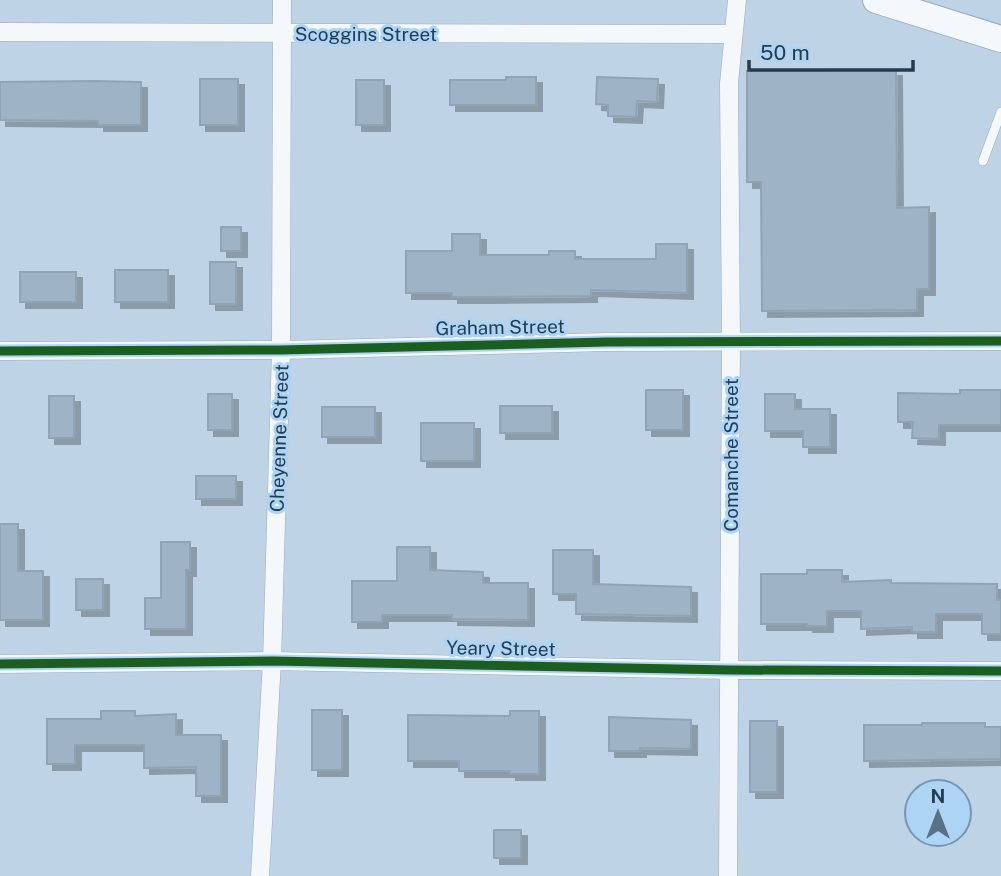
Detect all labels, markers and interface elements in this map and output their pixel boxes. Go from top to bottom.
street label: Scoggins Street [295,23,437,45]
scale bar [749,28,914,72]
text: 50 m [760,40,810,65]
street label: Graham Street [435,315,565,339]
street label: Cheyenne Street [265,364,293,512]
street label: Comanche Street [720,378,742,532]
street label: Yeary Street [446,636,556,660]
north arrow [903,778,973,848]
text: N [931,785,945,807]

